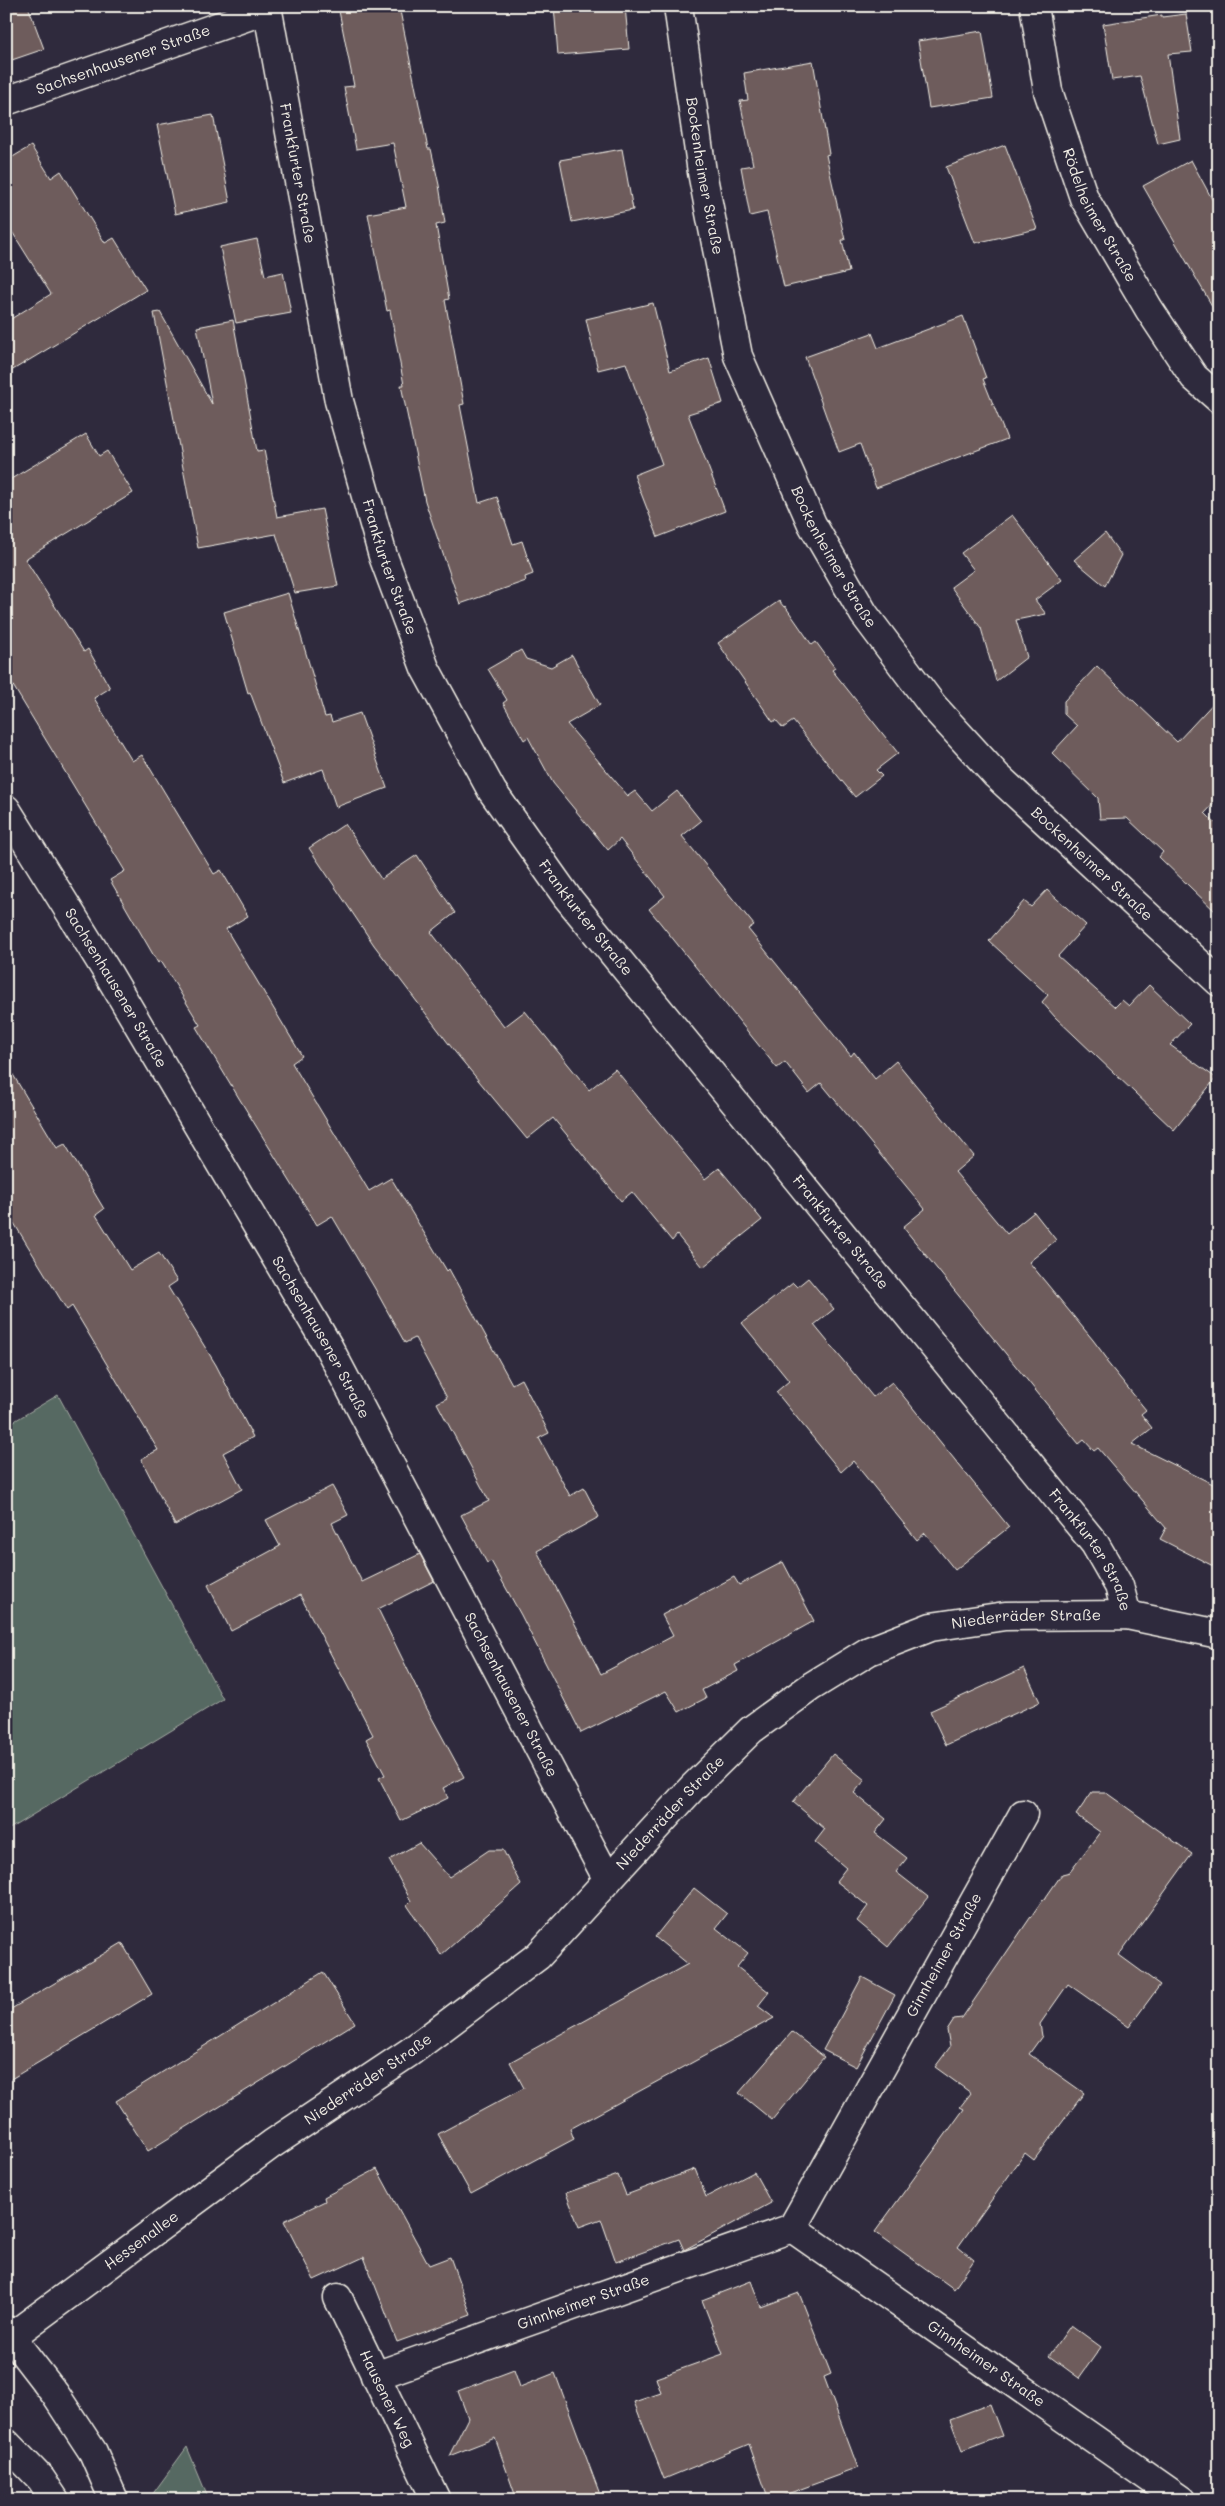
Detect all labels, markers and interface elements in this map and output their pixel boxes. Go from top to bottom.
street label: Sachsenhausener Straße [33,19,212,99]
street label: Bockenheimer Straße [682,96,729,256]
street label: Frankfurter Straße [276,101,321,245]
street label: Rödelheimer Straße [1059,145,1142,285]
street label: Bockenheimer Straße [787,483,882,631]
street label: Frankfurter Straße [358,497,423,637]
street label: Bockenheimer Straße [1027,802,1158,925]
street label: Frankfurter Straße [535,855,638,979]
street label: Sachsenhausener Straße [61,904,173,1071]
street label: Frankfurter Straße [789,1170,894,1293]
street label: Sachsenhausener Straße [268,1252,375,1421]
street label: Frankfurter Straße [1045,1484,1136,1613]
street label: Niederräder Straße [950,1604,1101,1633]
street label: Sachsenhausener Straße [460,1608,563,1780]
street label: Niederräder Straße [611,1751,728,1874]
street label: Ginnheimer Straße [901,1889,986,2020]
street label: Niederräder Straße [300,2028,435,2129]
street label: Hessenallee [100,2206,182,2274]
street label: Ginnheimer Straße [514,2268,652,2334]
street label: Ginnheimer Straße [924,2315,1049,2411]
street label: Hausener Weg [356,2346,420,2451]

